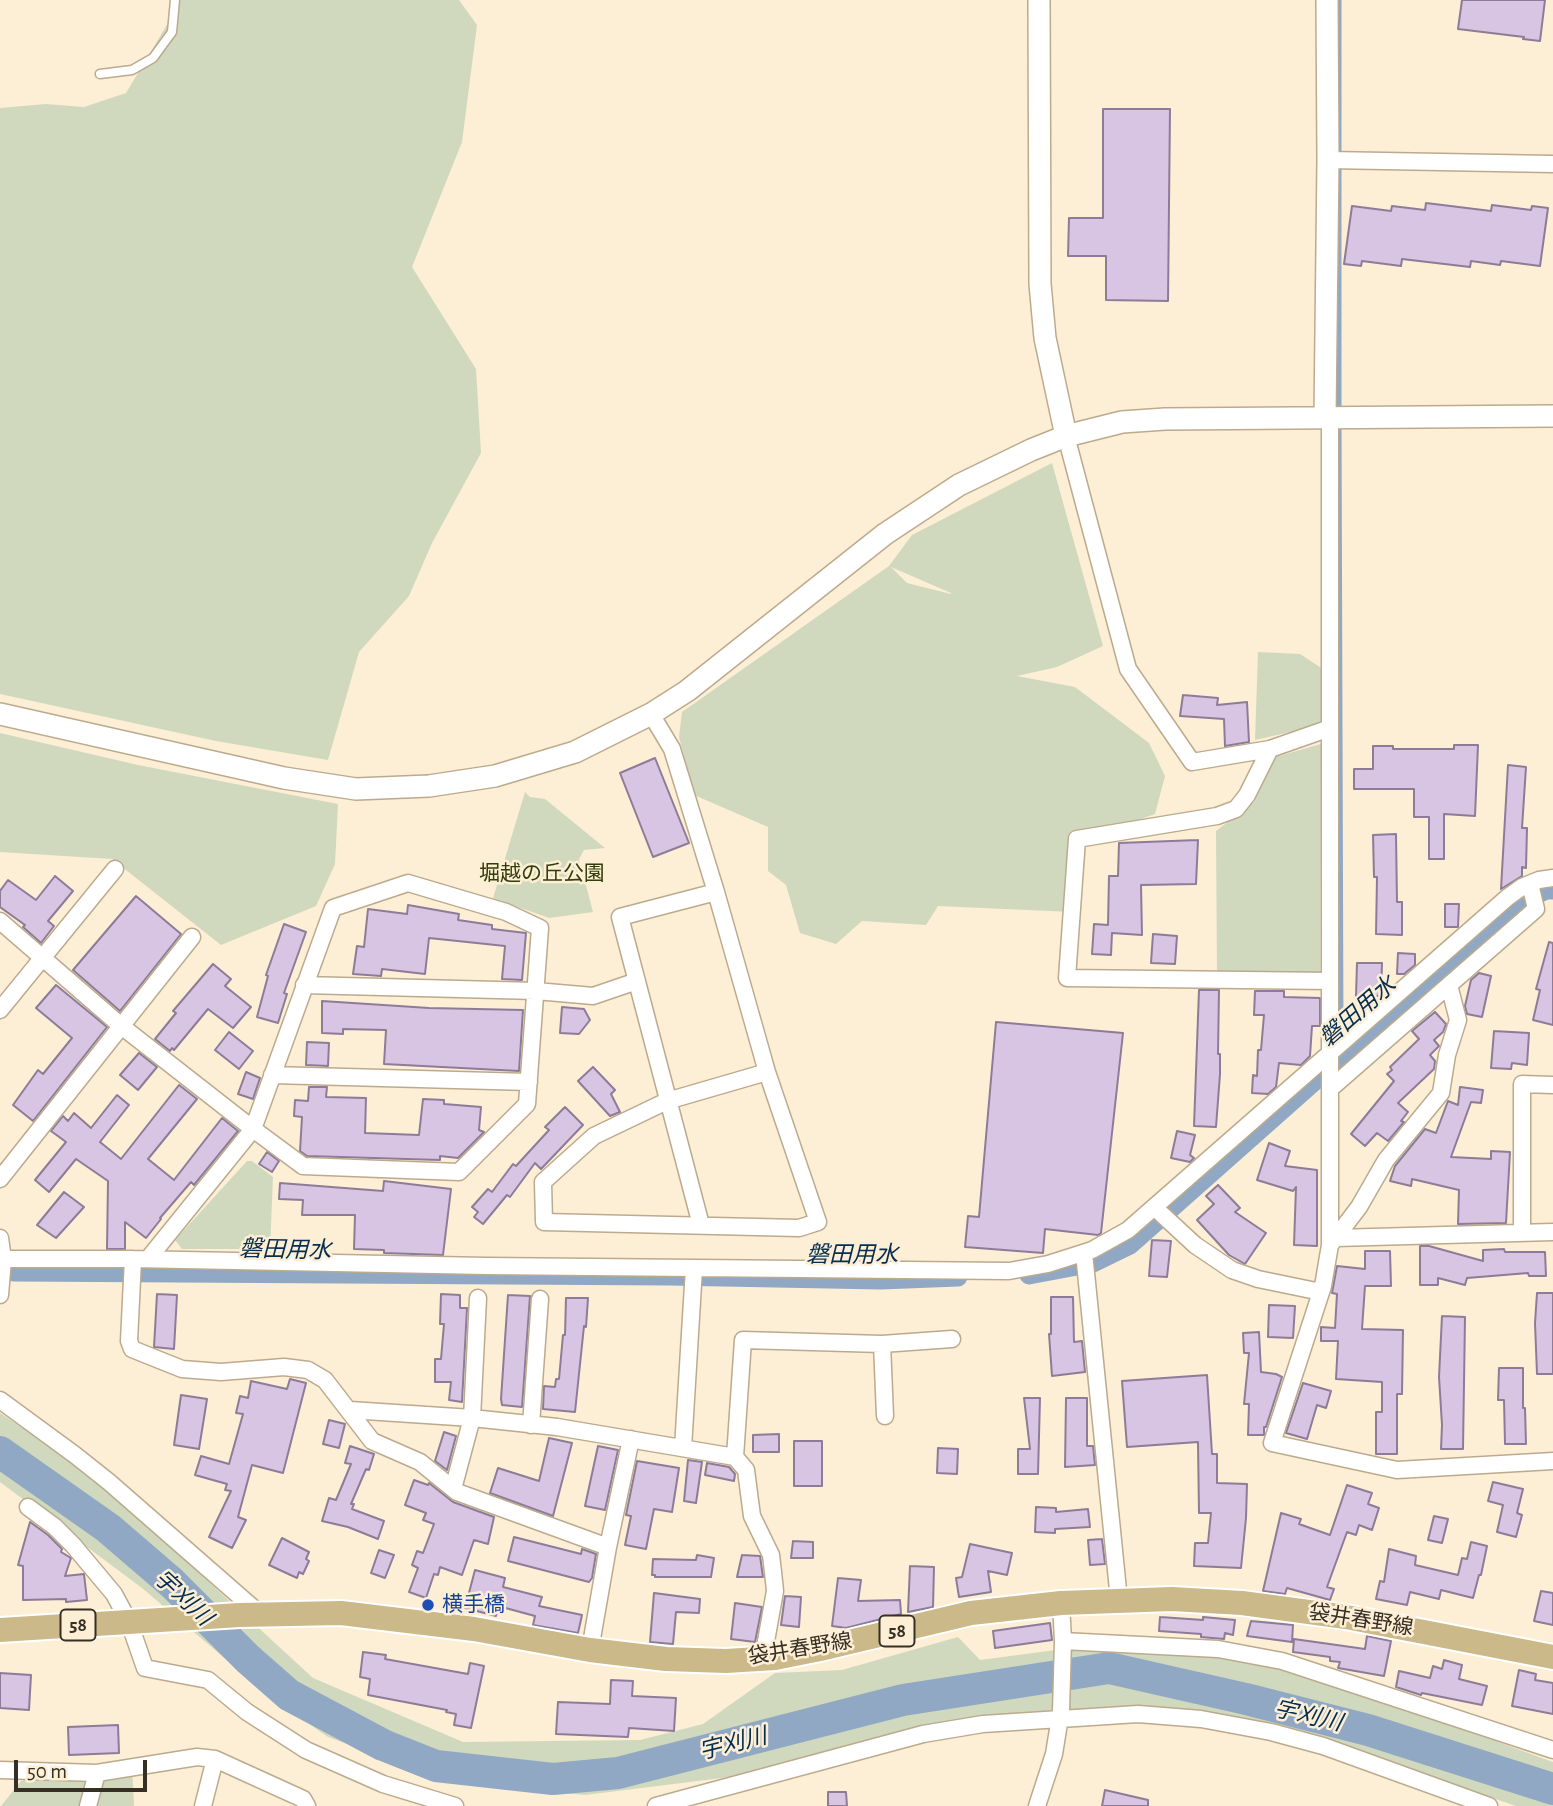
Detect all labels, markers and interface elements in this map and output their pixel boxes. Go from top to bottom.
park label: 堀越の丘公園 [479,861,605,887]
water label: 磐田用水 [1314,971,1402,1053]
water label: 磐田用水 [239,1235,331,1265]
water label: 磐田用水 [806,1241,898,1269]
water label: 宇刈川 [148,1564,218,1632]
place label: 横手橋 [442,1592,505,1618]
marker: 横手橋 [420,1597,436,1613]
street label: 袋井春野線 [1307,1599,1415,1641]
road number: 58 [60,1610,96,1640]
road number: 58 [880,1616,914,1646]
street label: 袋井春野線 [746,1628,854,1670]
water label: 宇刈川 [1271,1695,1345,1737]
water label: 宇刈川 [696,1722,770,1766]
scale bar [18,1746,150,1790]
text: 50 m [27,1761,67,1782]

